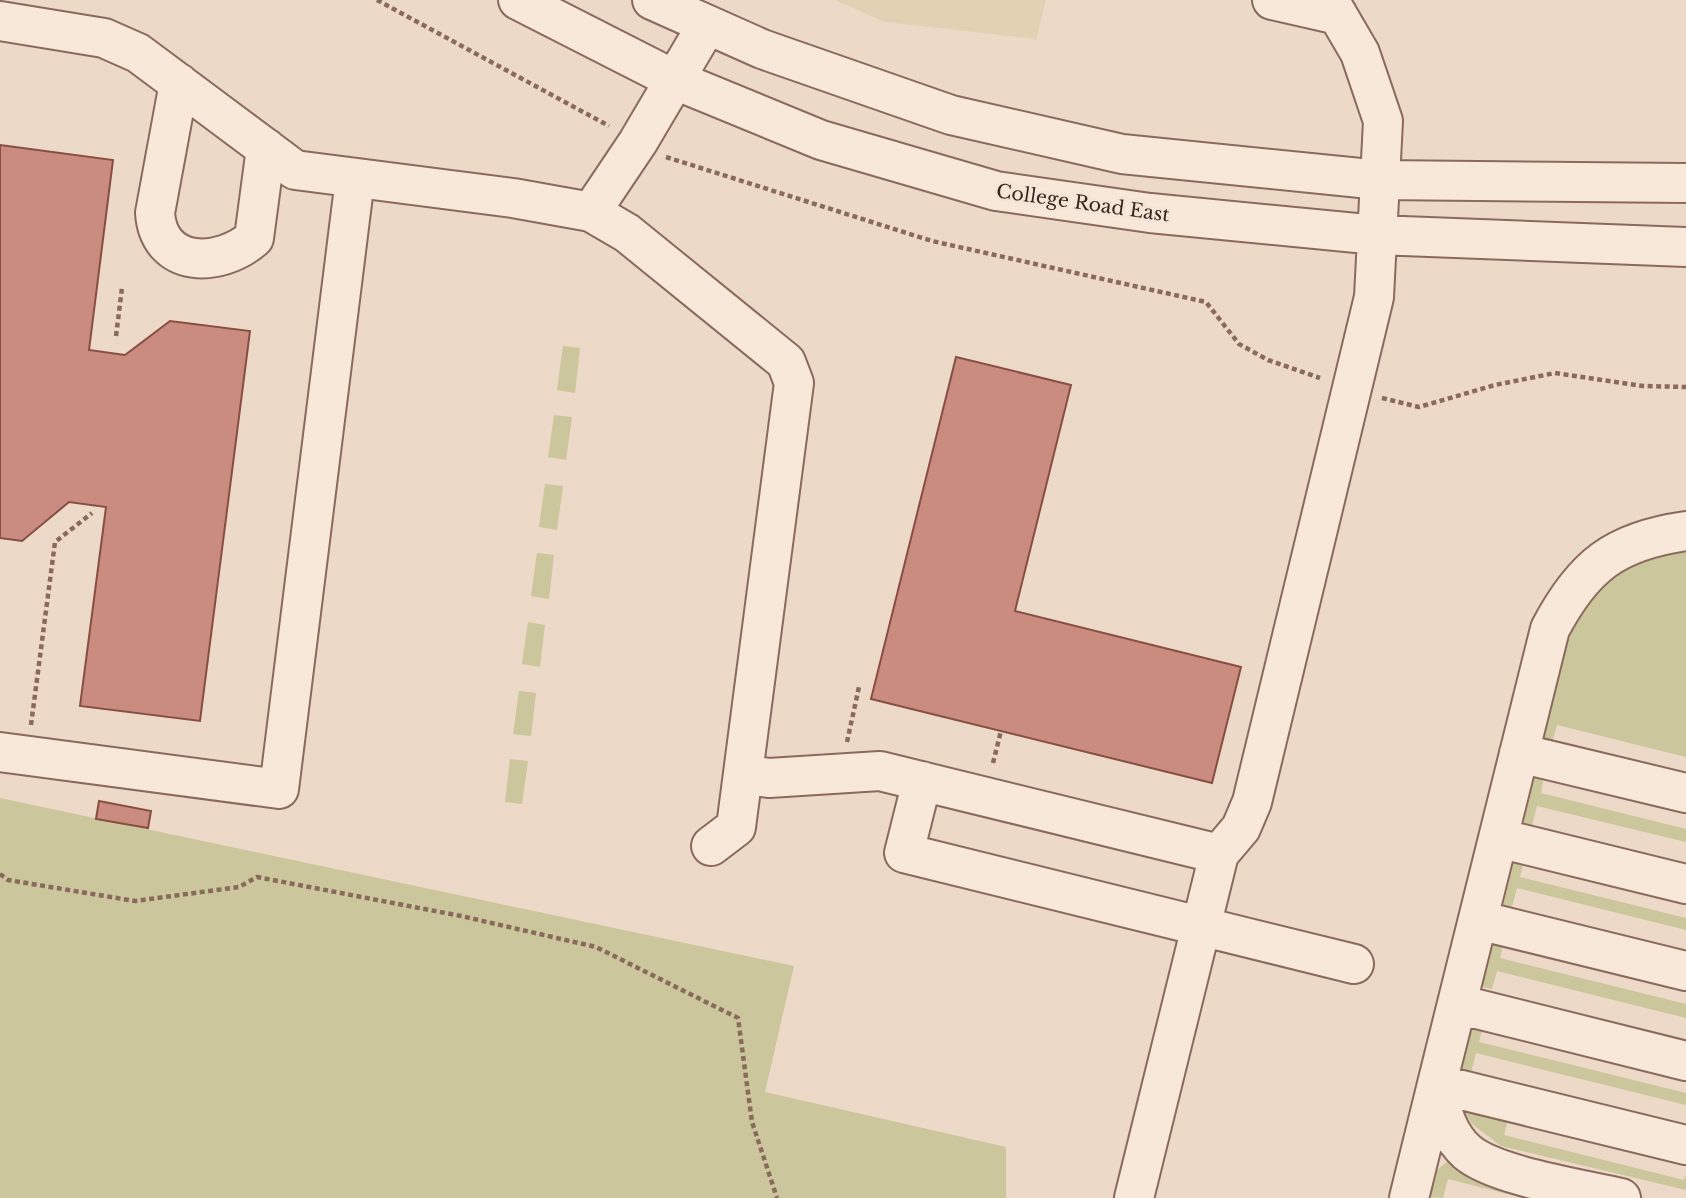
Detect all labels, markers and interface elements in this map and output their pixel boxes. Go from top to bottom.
street label: College Road East [995,179,1172,227]

